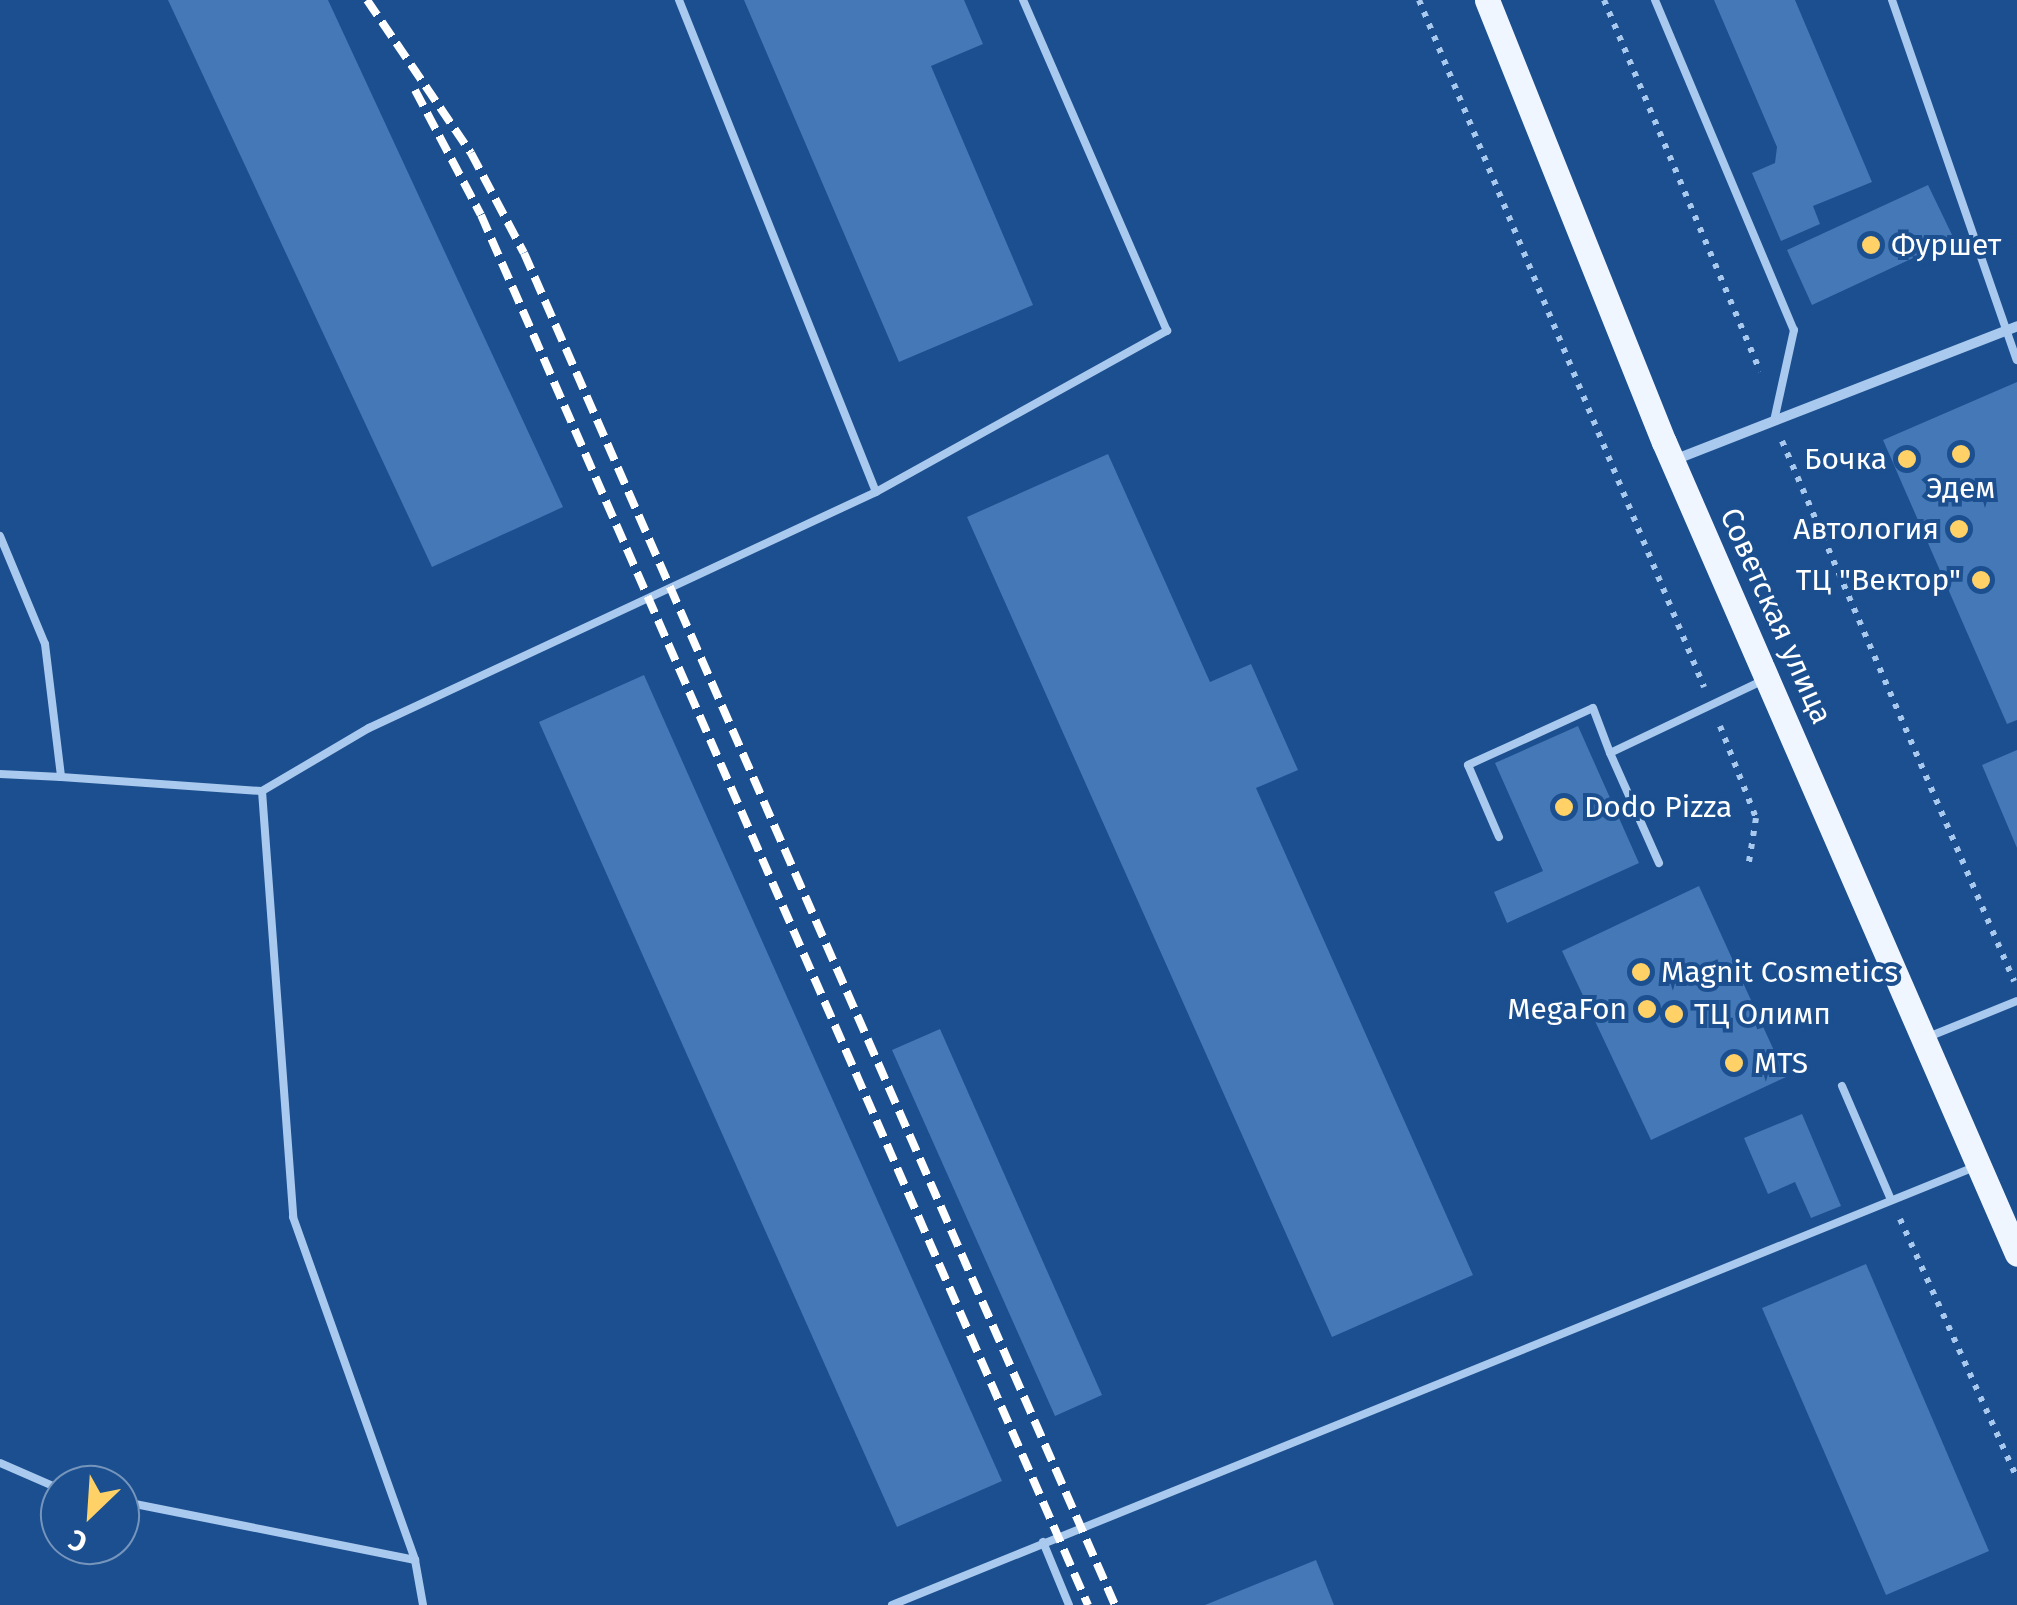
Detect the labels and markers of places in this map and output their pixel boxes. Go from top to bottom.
place label: Фуршет [1891,227,2001,263]
marker: Фуршет [1860,234,1882,256]
place label: Бочка [1804,441,1887,477]
marker: Эдем [1950,443,1972,465]
marker: Бочка [1896,448,1918,470]
place label: Эдем [1927,470,1995,506]
place label: Автология [1793,511,1939,547]
marker: Автология [1948,518,1970,540]
place label: ТЦ "Вектор" [1796,562,1961,598]
marker: ТЦ "Вектор" [1970,569,1992,591]
place label: Dodo Pizza [1584,789,1732,825]
marker: Dodo Pizza [1553,796,1575,818]
place label: Magnit Cosmetics [1661,954,1898,990]
marker: Magnit Cosmetics [1630,961,1652,983]
place label: MegaFon [1507,991,1627,1027]
place label: ТЦ Олимп [1694,996,1831,1032]
marker: MegaFon [1636,998,1658,1020]
marker: ТЦ Олимп [1663,1003,1685,1025]
place label: MTS [1754,1045,1808,1081]
marker: MTS [1723,1052,1745,1074]

